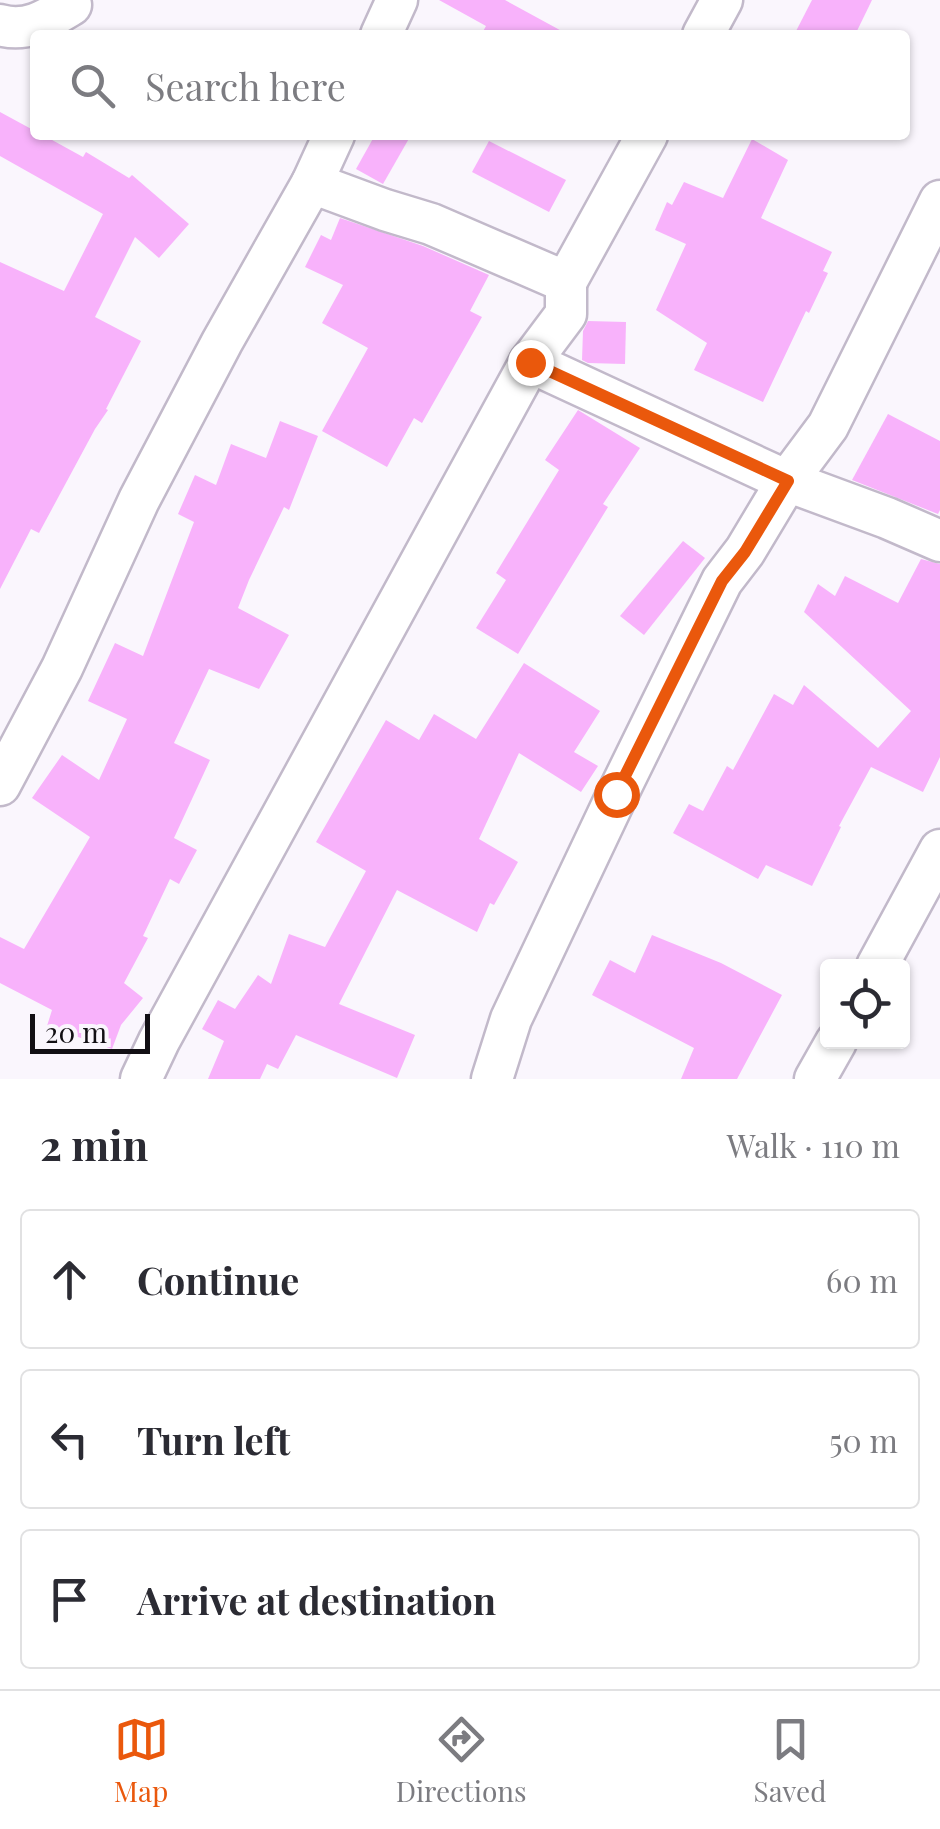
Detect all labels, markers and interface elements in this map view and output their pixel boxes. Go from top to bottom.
search box [30,30,910,140]
icon: search [65,58,120,113]
text: Search here [145,60,346,111]
route end [508,340,554,386]
route start [594,772,640,818]
map controls [820,959,910,1049]
button: locate [820,959,910,1049]
scale bar [30,1009,150,1054]
text: 20 m [45,1013,107,1050]
text: 2 min [40,1116,148,1172]
text: Walk · 110 m [727,1123,900,1166]
icon: ahead [42,1252,97,1307]
text: Continue [137,1254,299,1305]
text: 60 m [826,1258,898,1301]
icon: left [42,1412,97,1467]
text: Turn left [137,1414,290,1465]
text: 50 m [829,1418,898,1461]
icon: arrive [42,1572,97,1627]
text: Arrive at destination [137,1574,496,1625]
tab: Map [114,1712,169,1809]
tab: Directions [396,1712,526,1809]
tab: Saved [754,1712,826,1809]

